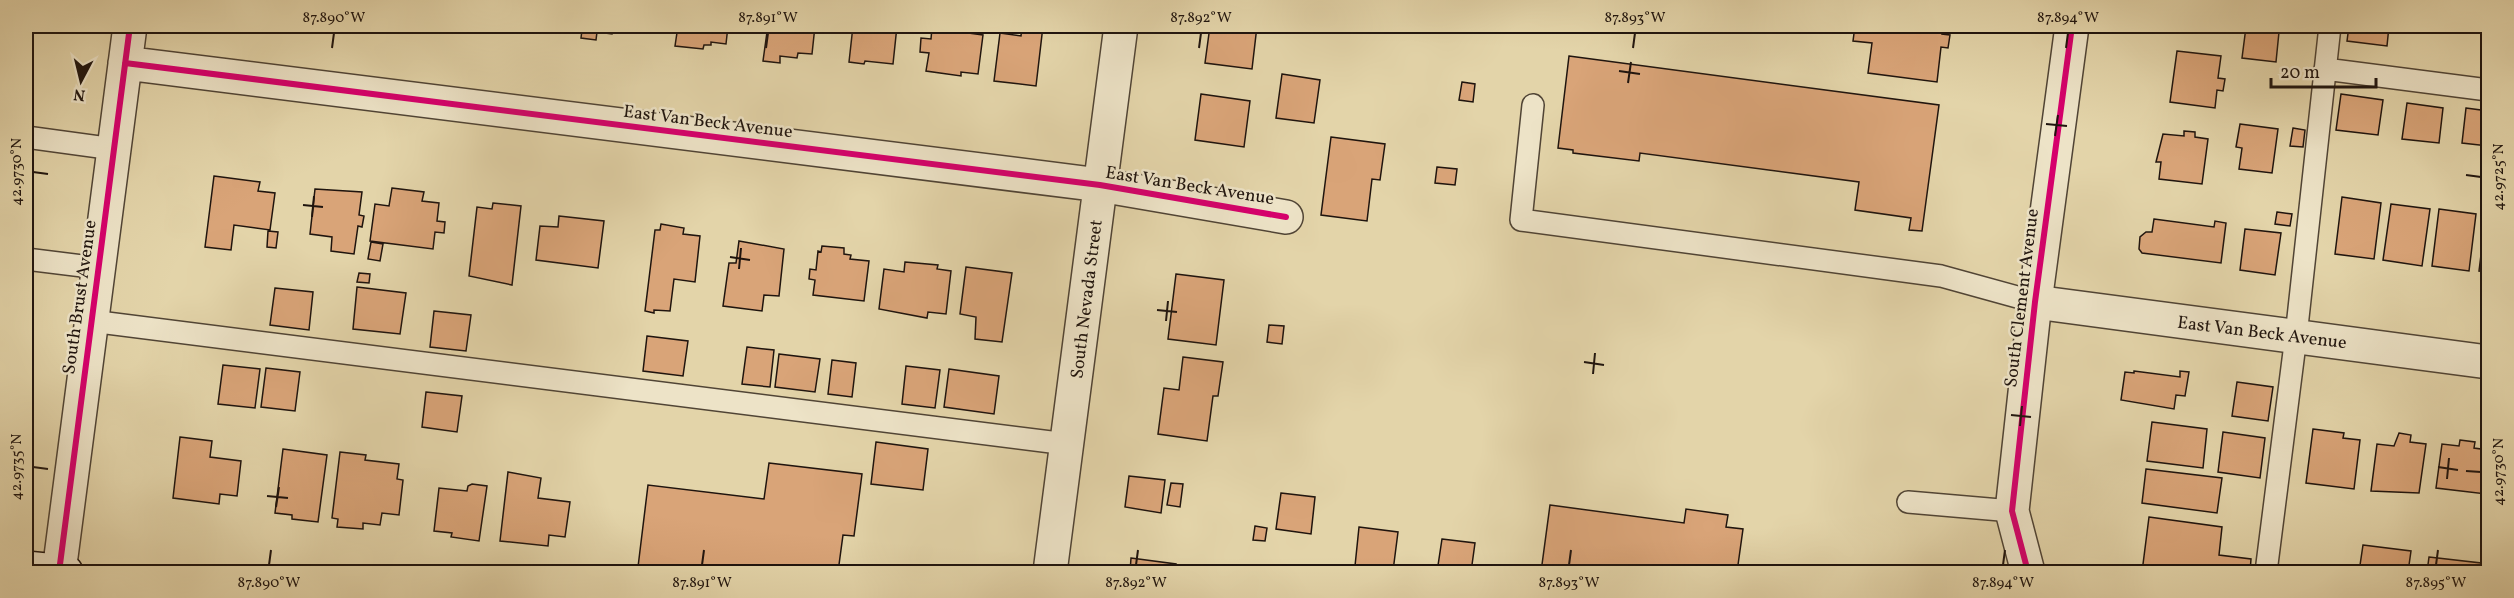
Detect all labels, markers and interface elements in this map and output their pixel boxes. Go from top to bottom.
text: 87.890°W [303,8,365,29]
text: 87.891°W [738,8,798,29]
text: 87.892°W [1170,8,1232,29]
text: 87.893°W [1604,8,1666,29]
text: 87.894°W [2037,8,2099,29]
north arrow [51,51,111,111]
scale bar [2271,51,2376,89]
text: 20 m [2280,61,2320,86]
text: N [72,82,87,106]
street label: East Van Beck Avenue [622,100,794,145]
text: 42.9730°N [7,138,28,206]
text: 42.9725°N [2489,143,2510,211]
street label: East Van Beck Avenue [1104,161,1276,212]
street label: South Clement Avenue [1999,207,2046,389]
street label: South Brust Avenue [57,218,104,376]
street label: South Nevada Street [1065,218,1110,380]
street label: East Van Beck Avenue [2176,311,2348,356]
text: 42.9735°N [7,434,28,500]
text: 42.9730°N [2489,438,2510,506]
text: 87.890°W [238,573,300,594]
text: 87.891°W [672,573,732,594]
text: 87.892°W [1105,573,1167,594]
text: 87.893°W [1538,573,1600,594]
text: 87.894°W [1972,573,2034,594]
text: 87.895°W [2406,573,2466,594]

